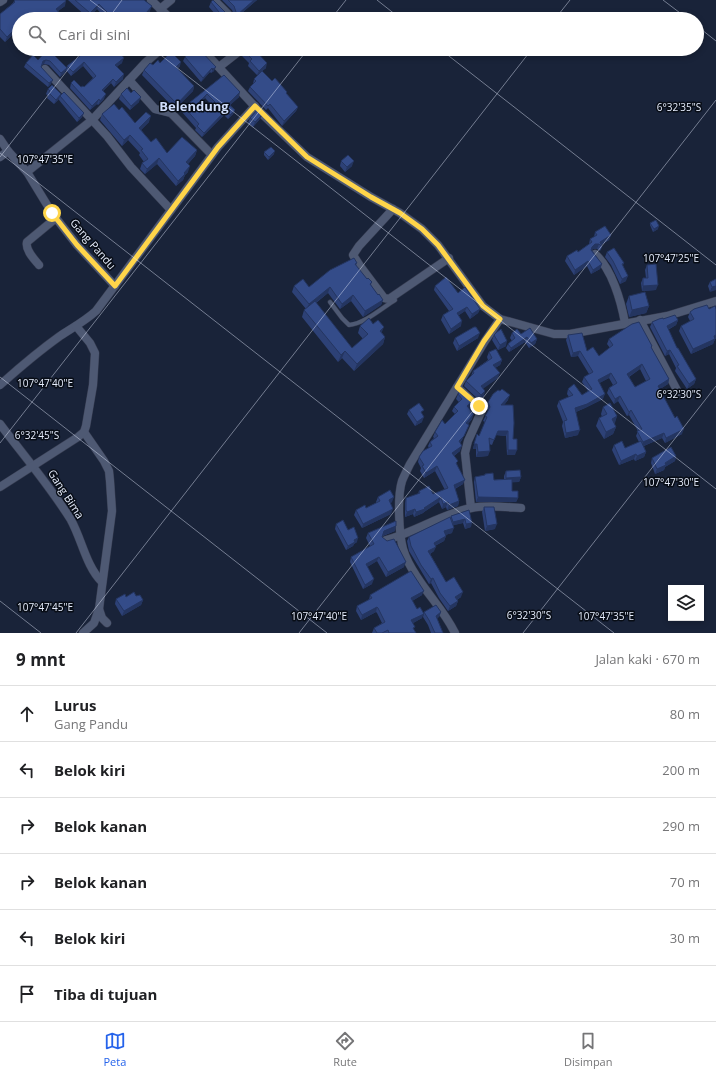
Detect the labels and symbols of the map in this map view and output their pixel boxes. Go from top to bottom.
district label: Belendung [159,97,229,115]
text: 6°32'35"S [657,100,701,114]
text: 107°47'35"E [17,152,73,166]
route start [43,204,61,222]
street label: Gang Pandu [67,215,120,272]
text: 107°47'25"E [643,251,699,265]
text: 107°47'40"E [17,376,73,390]
text: 6°32'30"S [657,387,701,401]
route end [470,397,488,415]
text: 6°32'45"S [15,428,59,442]
street label: Gang Bima [45,466,88,521]
text: 107°47'30"E [643,475,699,489]
text: 107°47'45"E [17,600,73,614]
text: 6°32'30"S [507,608,551,622]
text: 107°47'40"E [291,609,347,623]
text: 107°47'35"E [578,609,634,623]

